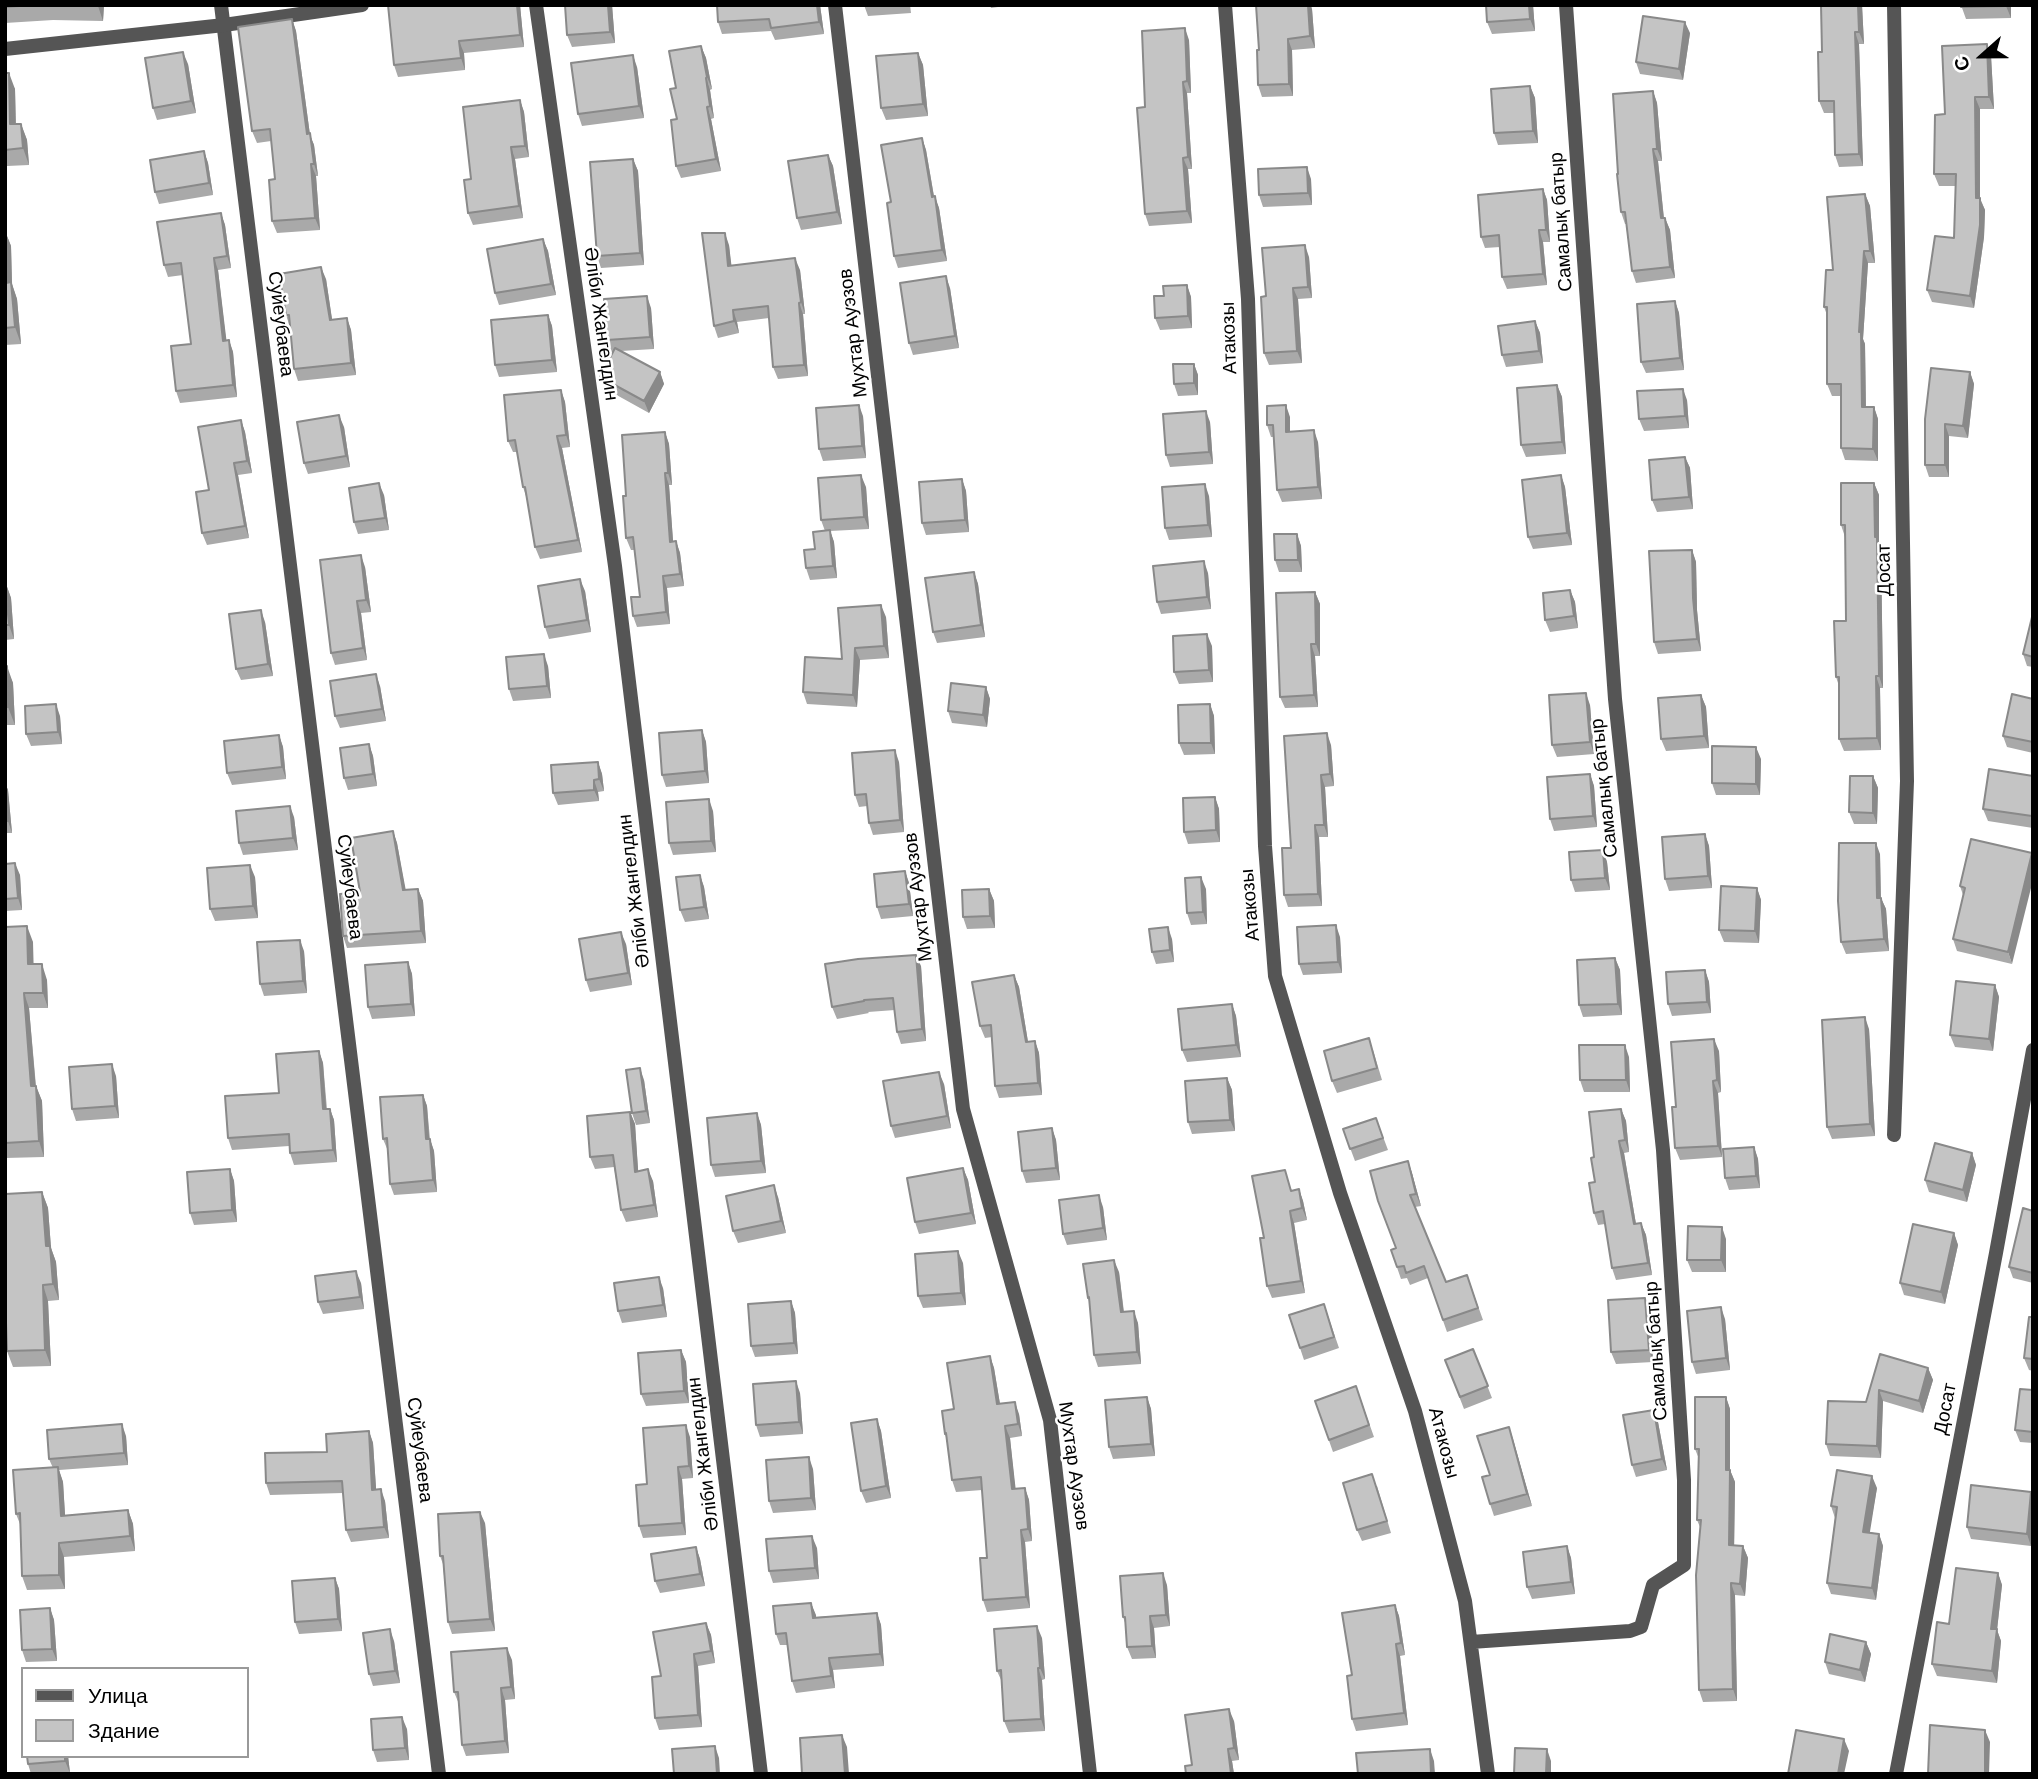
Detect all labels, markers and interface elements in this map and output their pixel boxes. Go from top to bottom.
north arrow [1947,21,2017,91]
text: С [1948,53,1976,75]
street label: Самалық батыр [1546,151,1578,293]
street label: Әліби Жангелдин [578,246,622,402]
street label: Мухтар Ауэзов [835,267,873,399]
street label: Суйеубаева [262,270,298,378]
street label: Атакозы [1217,301,1243,375]
street label: Досат [1873,544,1897,596]
street label: Самалық батыр [1586,717,1624,859]
street label: Әліби Жангелдин [614,813,656,969]
street label: Мухтар Ауэзов [900,831,938,963]
street label: Суйеубаева [331,833,367,941]
street label: Атакозы [1236,868,1266,942]
street label: Самалық батыр [1641,1280,1673,1422]
street label: Әліби Жангелдин [683,1376,725,1532]
street label: Досат [1930,1381,1962,1437]
street label: Суйеубаева [401,1396,437,1504]
street label: Мухтар Ауэзов [1053,1400,1093,1532]
street label: Атакозы [1423,1405,1463,1481]
legend [21,1667,248,1758]
text: Улица [88,1682,148,1710]
text: Здание [88,1717,160,1745]

